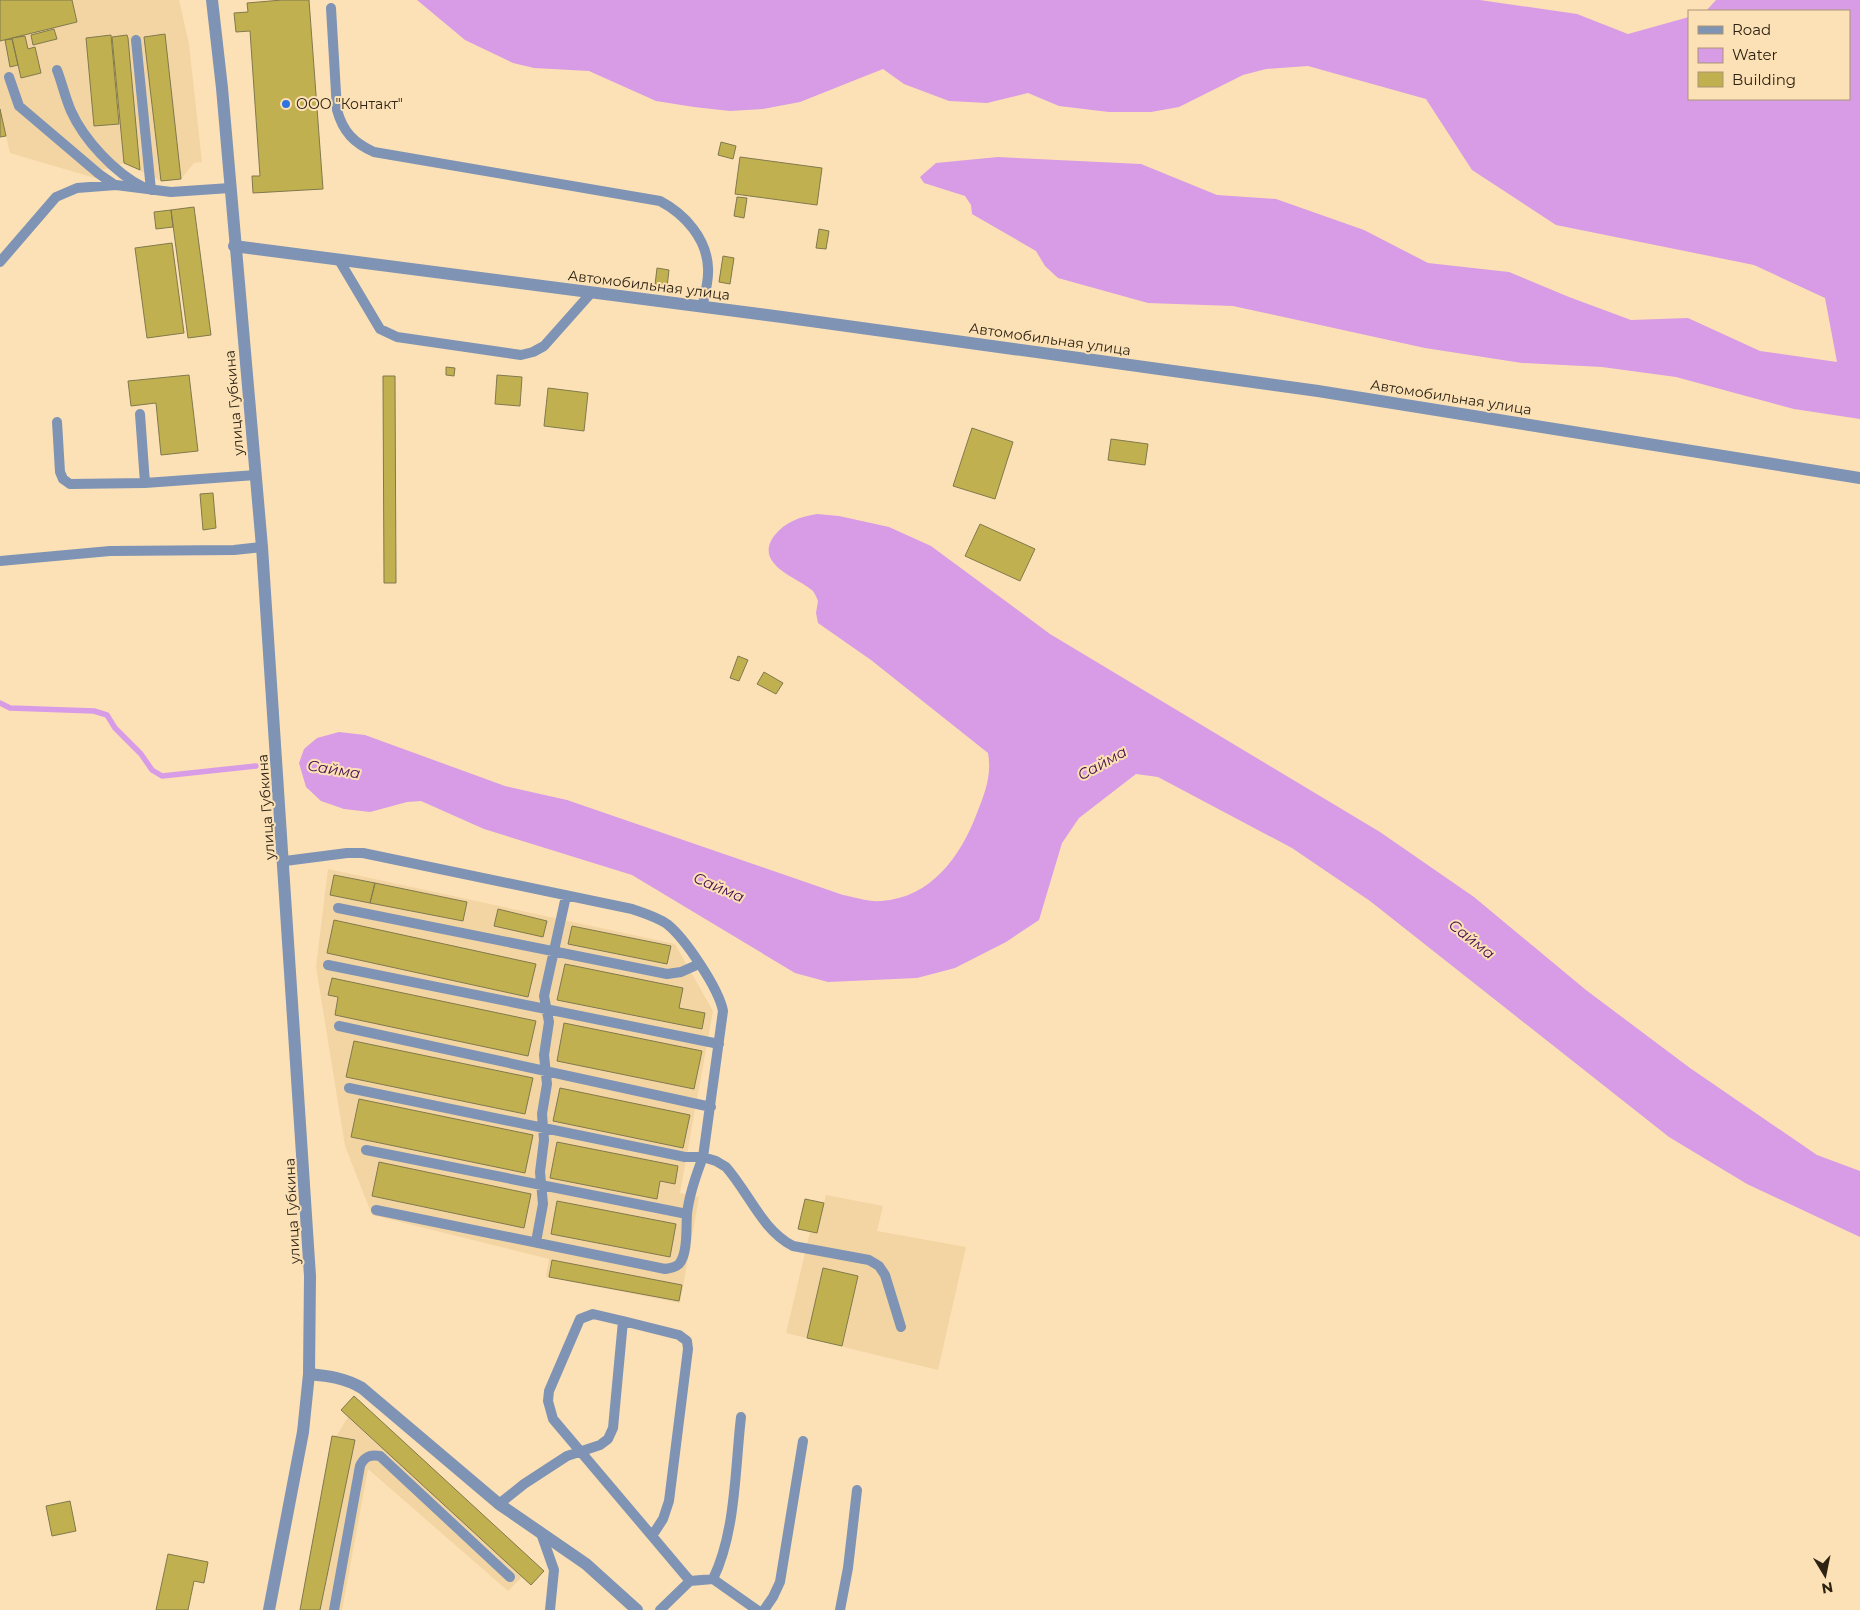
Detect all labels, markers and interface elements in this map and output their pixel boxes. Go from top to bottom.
legend [1688,10,1850,100]
text: Road [1732,20,1771,39]
text: Water [1732,45,1778,64]
text: Building [1732,70,1796,89]
place label: ООО "Контакт" [296,95,403,113]
marker: ООО "Контакт" [280,98,292,110]
street label: Автомобильная улица [567,266,731,304]
street label: Автомобильная улица [968,319,1132,359]
street label: улица Губкина [220,349,248,458]
street label: Автомобильная улица [1369,375,1533,419]
water label: Сайма [1074,742,1130,784]
street label: улица Губкина [253,753,279,862]
water label: Сайма [306,755,362,783]
water label: Сайма [691,868,747,906]
water label: Сайма [1445,915,1499,963]
street label: улица Губкина [280,1158,304,1265]
north arrow [1800,1550,1850,1600]
text: N [1820,1578,1834,1598]

